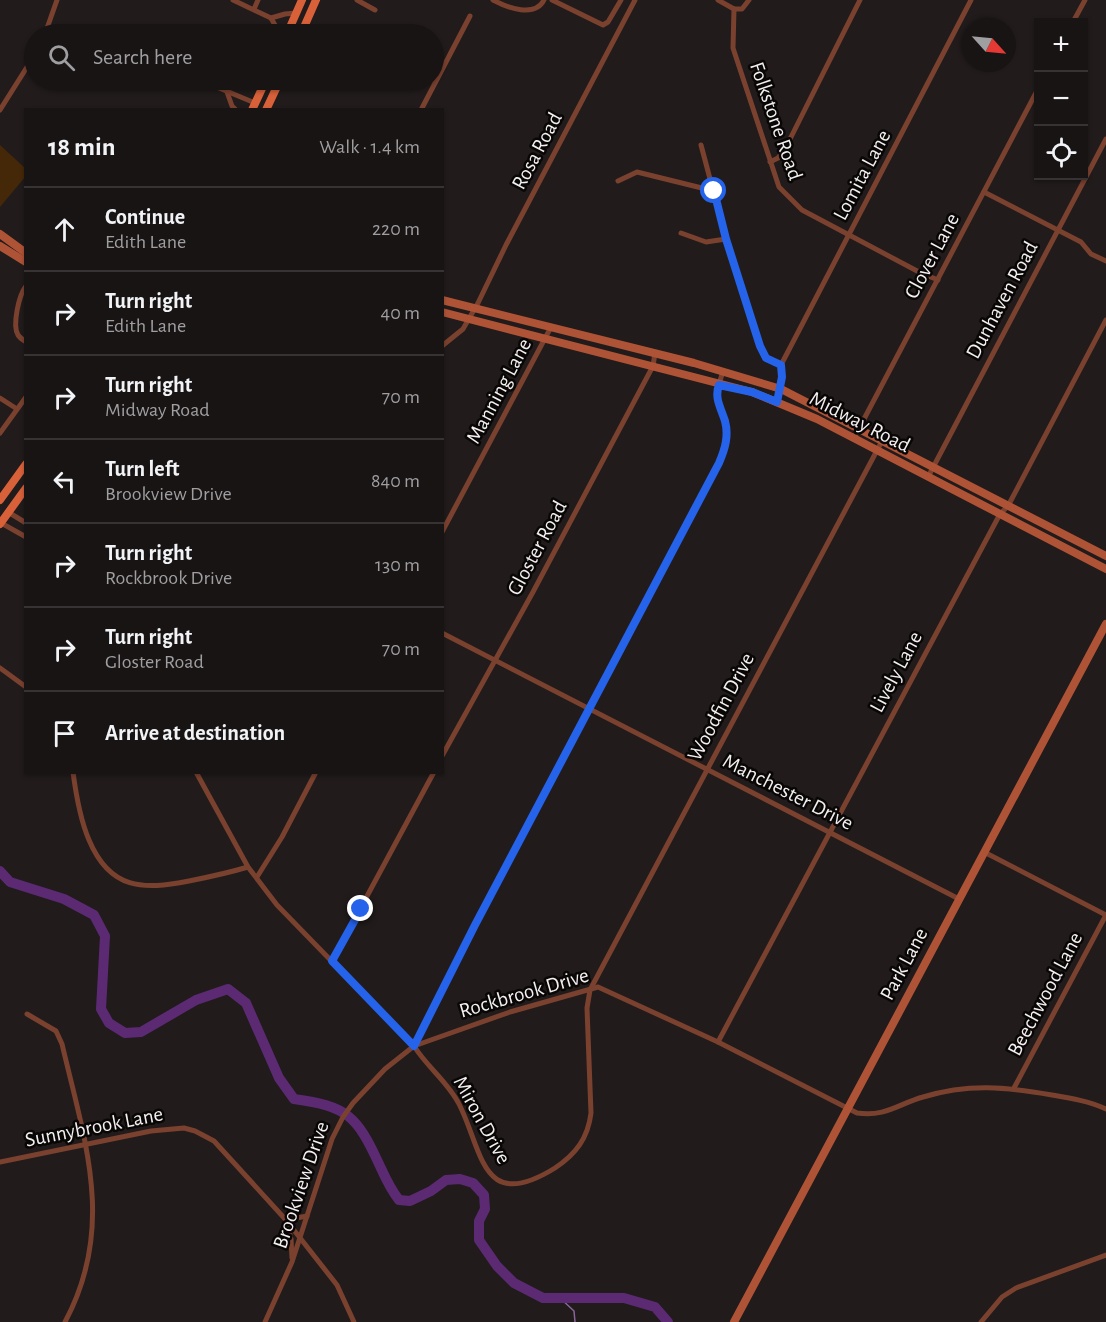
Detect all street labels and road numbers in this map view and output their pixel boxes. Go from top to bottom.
street label: Folkstone Road [746,59,806,183]
street label: Rosa Road [508,109,566,193]
street label: Lomita Lane [829,126,895,224]
street label: Clover Lane [901,210,963,302]
street label: Dunhaven Road [962,238,1042,362]
street label: Manning Lane [463,335,535,447]
street label: Midway Road [806,388,914,456]
street label: Gloster Road [503,497,571,599]
street label: Lively Lane [866,628,926,716]
street label: Woodfin Drive [684,650,758,764]
street label: Manchester Drive [719,750,857,834]
street label: Park Lane [876,924,932,1004]
street label: Beechwood Lane [1004,929,1086,1059]
street label: Rockbrook Drive [457,964,591,1022]
street label: Miron Drive [449,1073,515,1167]
street label: Sunnybrook Lane [23,1103,165,1151]
street label: Brookview Drive [269,1119,333,1251]

